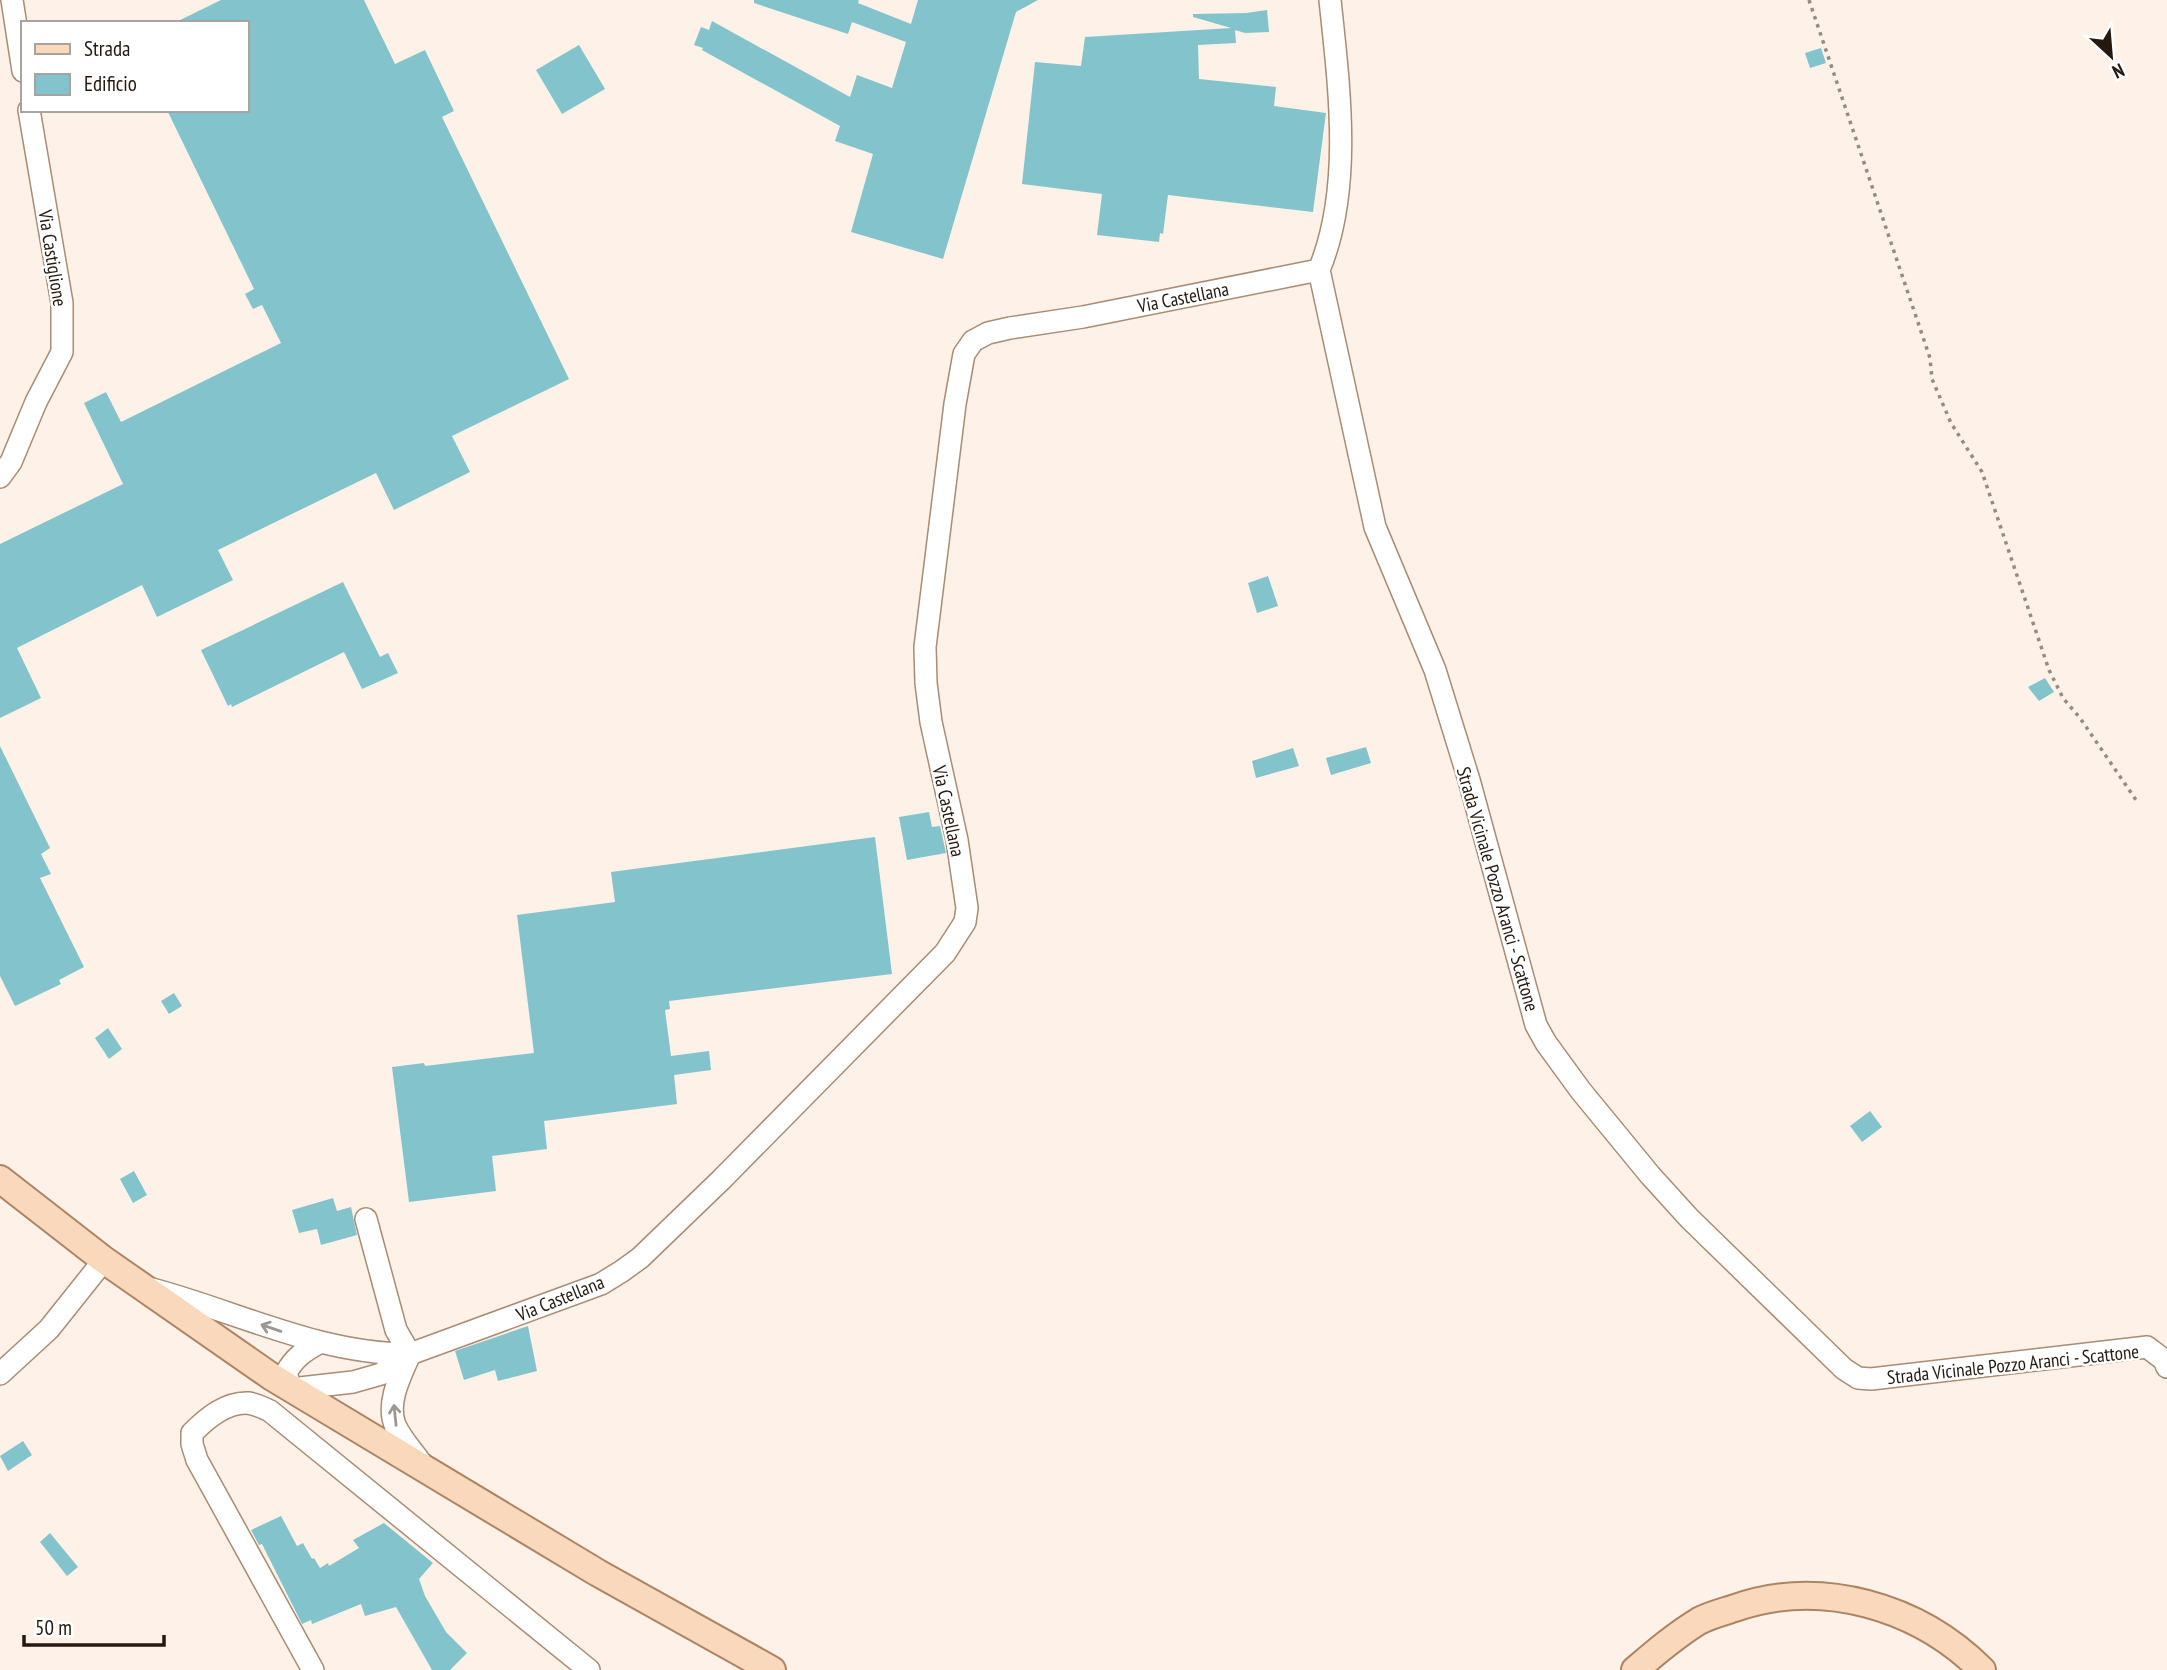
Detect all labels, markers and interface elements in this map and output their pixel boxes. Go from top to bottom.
legend [21,21,248,112]
north arrow [2076,21,2146,91]
text: Strada [84,35,130,62]
text: N [2109,58,2128,84]
text: Edificio [84,70,137,97]
street label: Via Castiglione [33,207,73,308]
street label: Via Castellana [1134,276,1231,318]
street label: Via Castellana [927,762,970,859]
street label: Strada Vicinale Pozzo Aranci - Scattone [1452,764,1544,1014]
street label: Via Castellana [512,1270,607,1327]
one-way arrow [261,1321,283,1333]
street label: Strada Vicinale Pozzo Aranci - Scattone [1886,1339,2140,1389]
one-way arrow [388,1404,401,1427]
scale bar [24,1604,164,1648]
text: 50 m [35,1614,72,1641]

